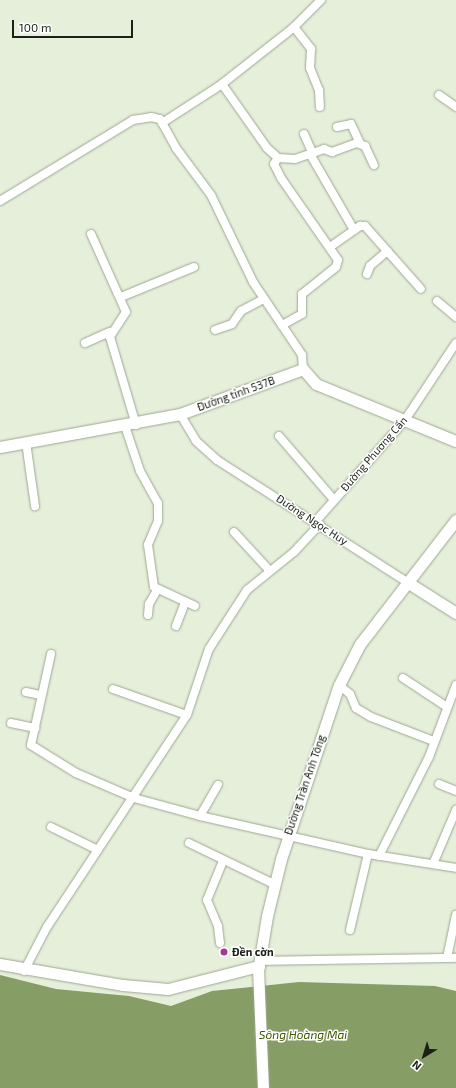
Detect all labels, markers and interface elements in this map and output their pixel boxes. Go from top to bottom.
scale bar [14,12,135,38]
text: 100 m [19,20,51,34]
street label: Đường tỉnh 537B [195,374,277,414]
street label: Đường Phương Cấn [338,414,410,494]
street label: Đường Ngọc Huy [274,492,350,548]
street label: Đường Trần Anh Tông [282,733,328,837]
place label: Đền cờn [232,945,274,959]
marker: Đền cờn [219,947,229,957]
water label: Sông Hoàng Mai [259,1028,347,1042]
north arrow [404,1036,444,1076]
text: N [409,1058,423,1073]

